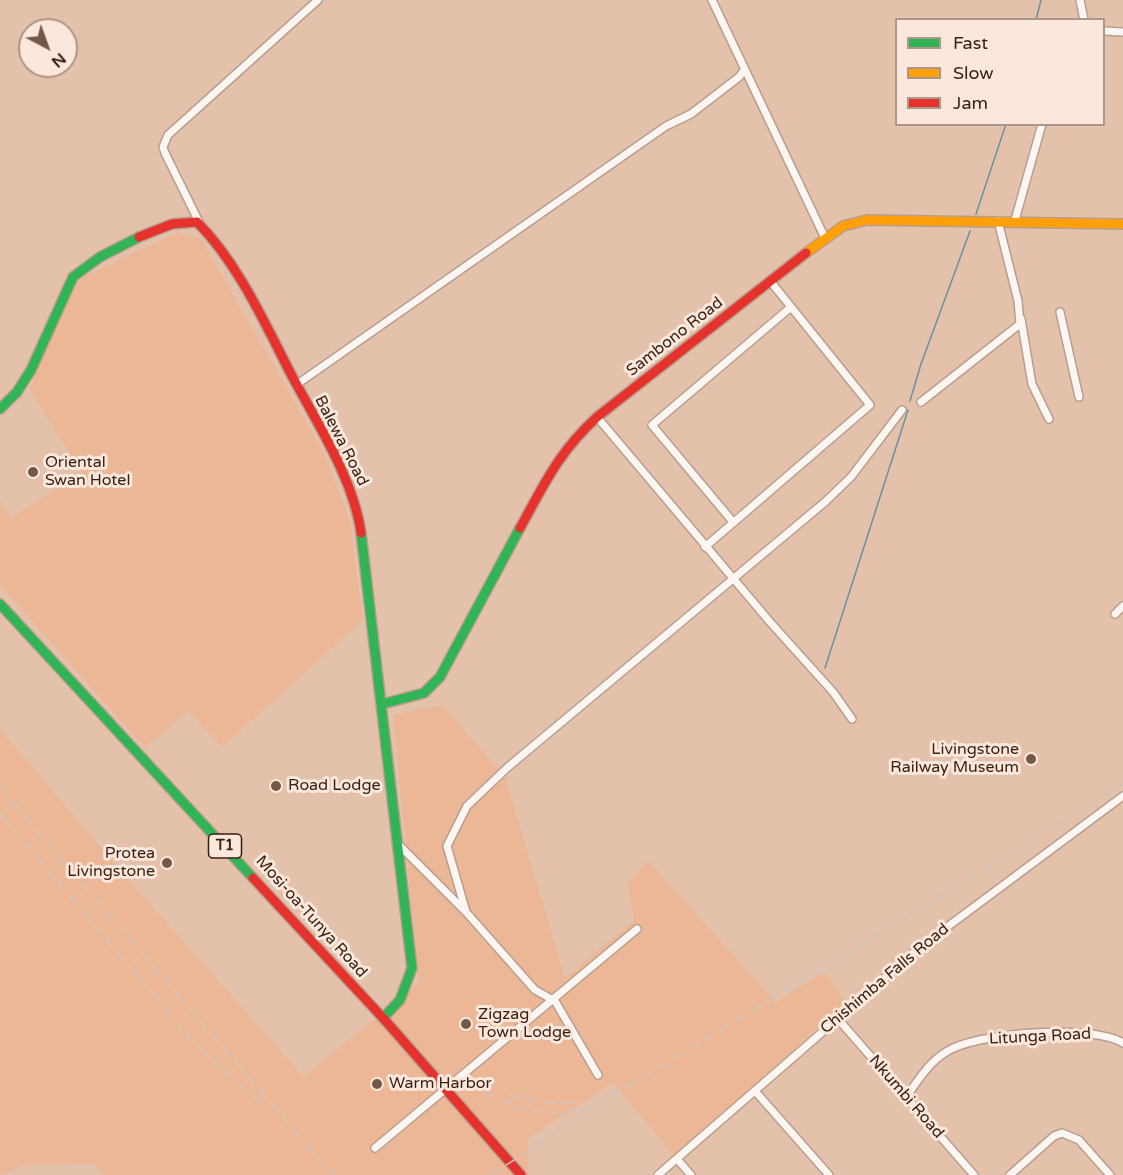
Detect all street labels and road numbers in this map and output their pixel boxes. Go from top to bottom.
street label: Sambono Road [623,293,727,381]
street label: Balewa Road [310,393,372,489]
road number: T1 [208,834,242,858]
street label: Mosi-oa-Tunya Road [251,852,371,982]
street label: Chishimba Falls Road [817,920,953,1038]
street label: Litunga Road [988,1025,1092,1049]
street label: Nkumbi Road [865,1051,947,1143]

